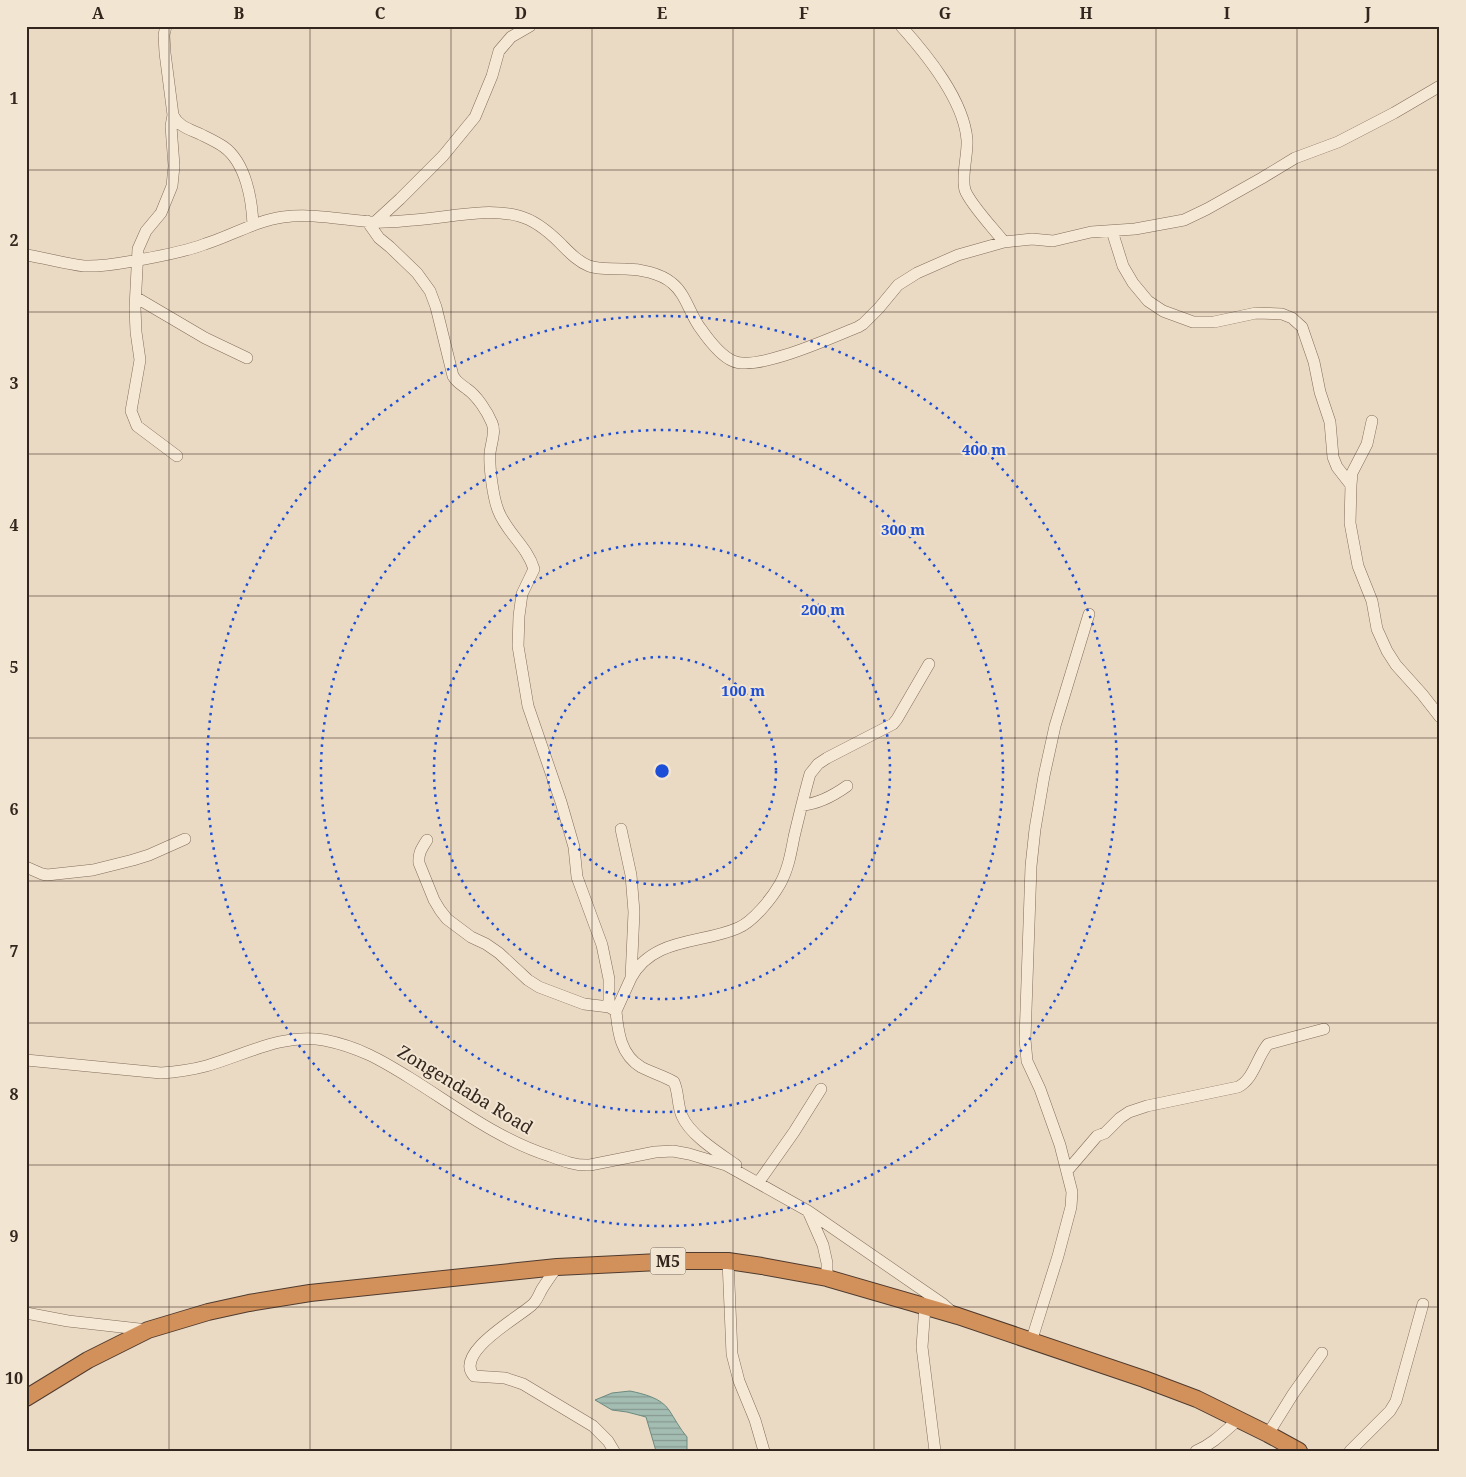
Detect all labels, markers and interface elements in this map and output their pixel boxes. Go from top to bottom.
text: A [92,2,105,24]
text: B [234,2,245,24]
text: C [375,2,386,24]
text: D [515,2,527,24]
text: E [657,2,667,24]
text: F [799,2,809,24]
text: G [939,2,951,24]
text: H [1079,2,1093,24]
text: I [1224,2,1230,24]
text: J [1364,2,1372,24]
text: 1 [9,87,19,109]
text: 2 [9,229,19,251]
text: 3 [9,372,19,394]
text: 400 m [962,439,1006,459]
text: 4 [9,514,19,536]
text: 300 m [881,519,925,539]
text: 200 m [801,599,845,619]
text: 5 [9,656,19,678]
text: 100 m [721,680,765,700]
centre of rings [653,762,671,780]
text: 6 [9,798,19,820]
text: 7 [9,940,19,962]
street label: Zongendaba Road [393,1039,538,1139]
text: 8 [9,1083,19,1105]
text: 9 [9,1225,19,1247]
road number: M5 [650,1248,686,1274]
text: 10 [5,1367,23,1389]

